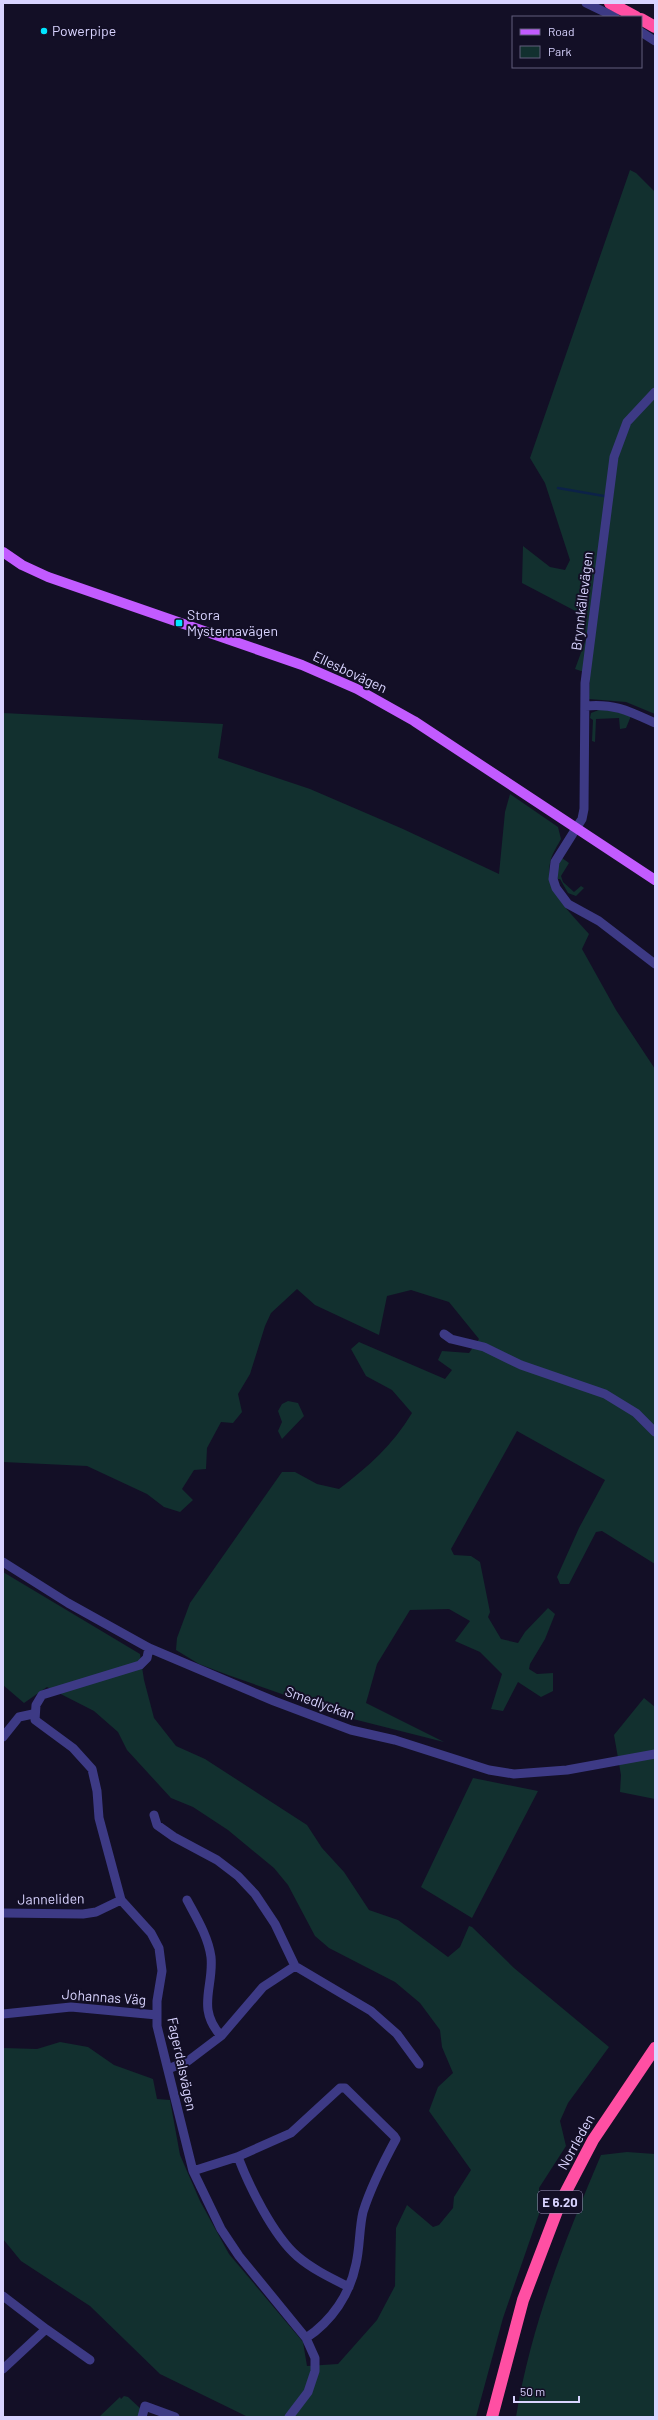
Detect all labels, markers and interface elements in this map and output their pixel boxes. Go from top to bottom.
legend [512,16,642,68]
place label: Powerpipe [52,22,116,39]
text: Road [548,24,575,38]
marker: Powerpipe [39,26,49,36]
text: Park [548,44,572,58]
street label: Brynnkällevägen [567,550,596,651]
place label: Stora Mysternavägen [187,606,278,639]
marker: Stora Mysternavägen [174,618,184,628]
street label: Ellesbovägen [310,647,390,696]
street label: Smedlyckan [283,1682,357,1723]
street label: Janneliden [17,1889,85,1908]
street label: Johannas Väg [61,1985,147,2008]
street label: Fagerdalsvägen [164,2016,201,2112]
street label: Norrleden [553,2111,598,2172]
road number: E 6.20 [538,2191,582,2213]
scale bar [514,2378,579,2404]
text: 50 m [520,2384,545,2398]

